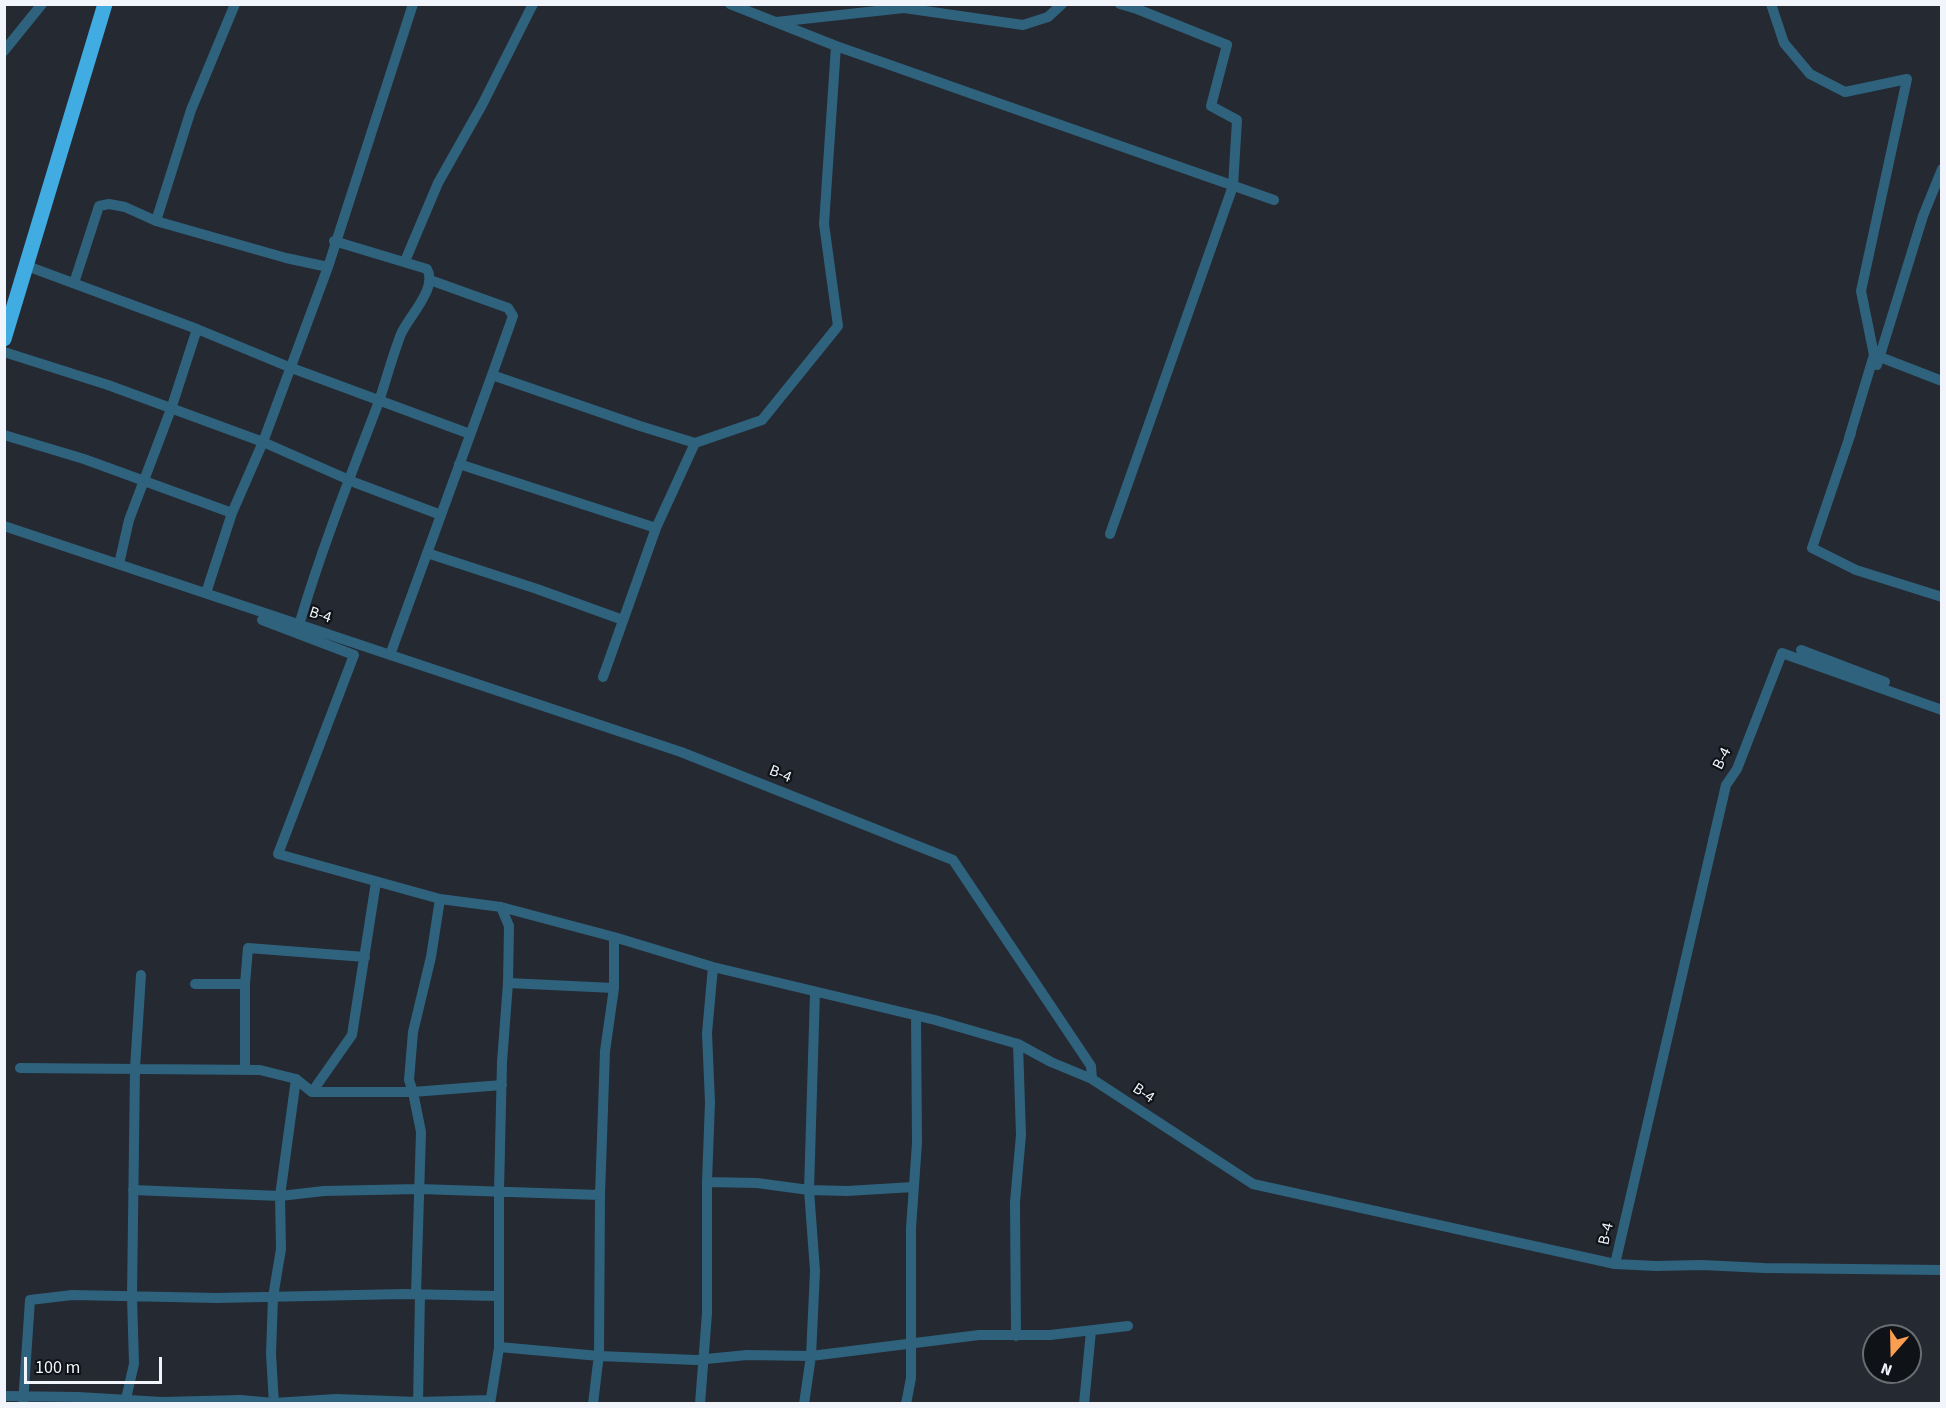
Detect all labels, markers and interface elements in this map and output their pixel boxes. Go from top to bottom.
street label: B-4 [306,603,334,629]
street label: B-4 [1709,745,1737,773]
street label: B-4 [766,762,794,788]
street label: B-4 [1128,1080,1158,1108]
street label: B-4 [1595,1221,1619,1247]
north arrow [1862,1324,1922,1384]
scale bar [27,1345,165,1383]
text: 100 m [35,1355,80,1380]
text: N [1878,1357,1895,1381]

